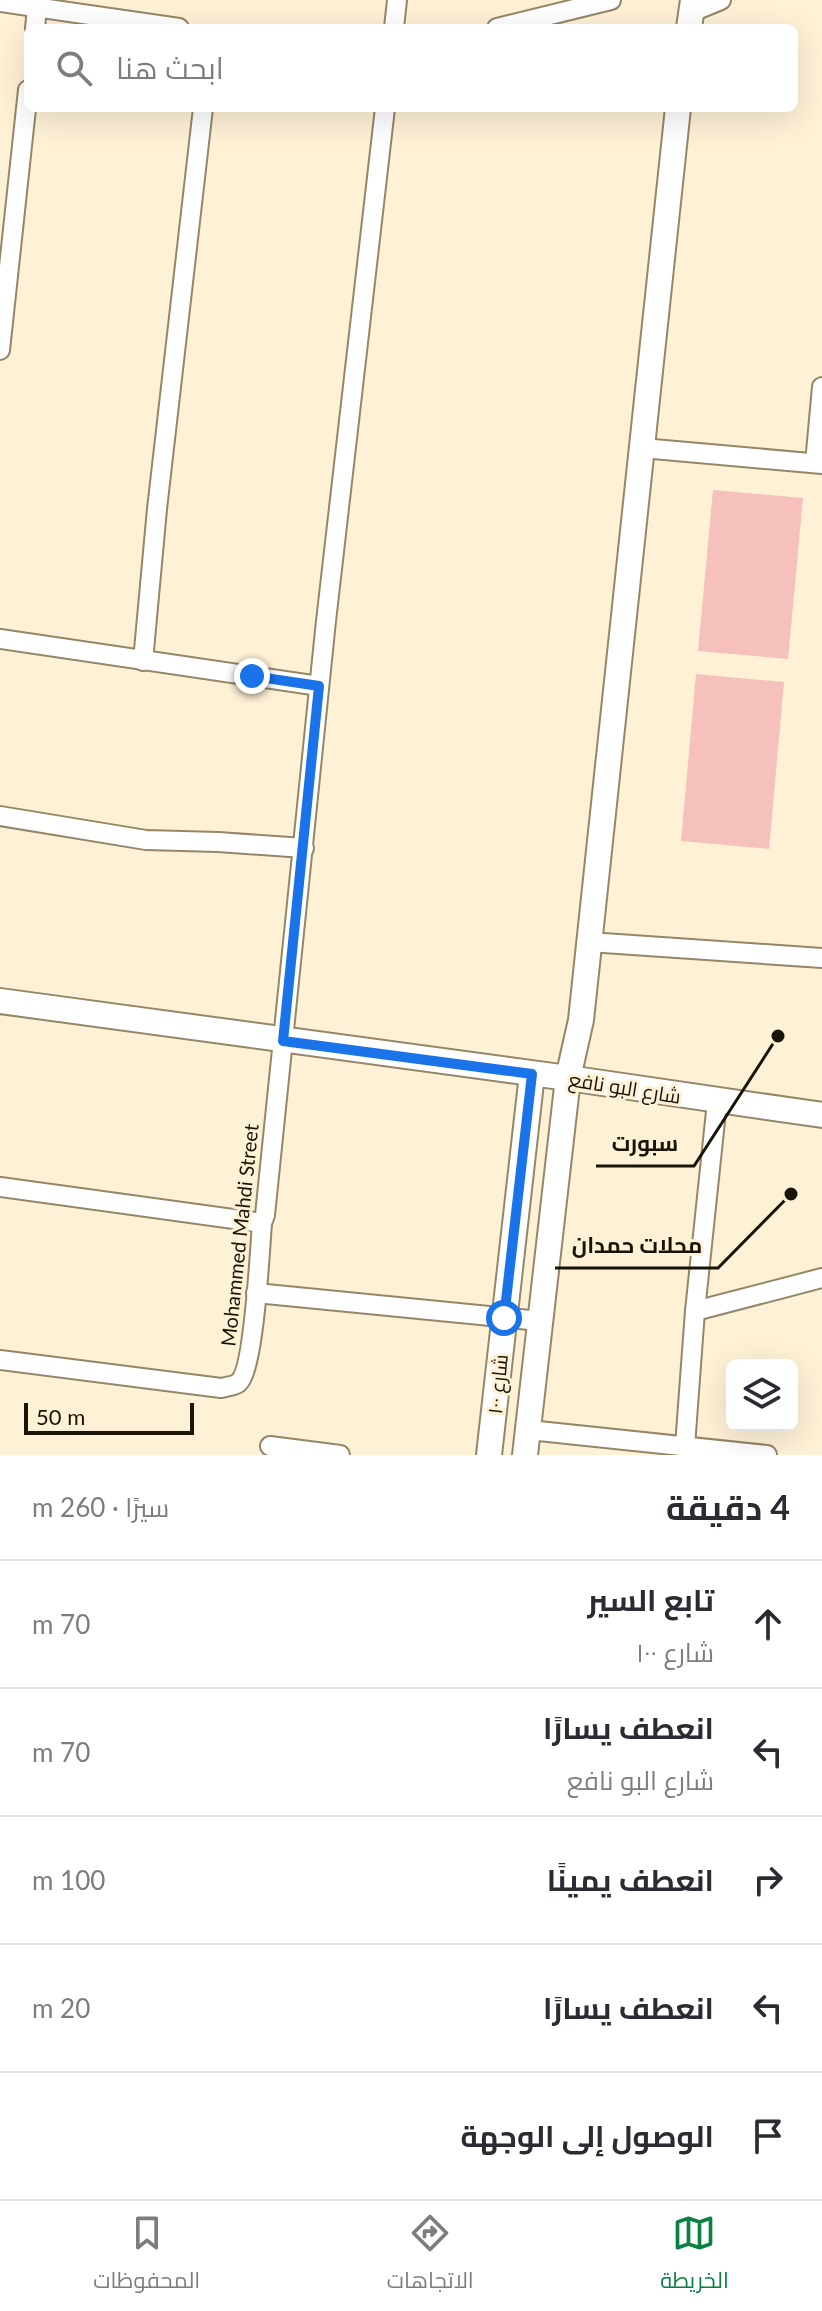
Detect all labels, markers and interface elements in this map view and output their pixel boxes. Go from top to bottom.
search box [24,24,798,112]
icon: search [52,46,96,90]
text: ابحث هنا [116,49,224,85]
route end [234,658,270,694]
street label: شارع البو نافع [567,1066,683,1111]
callout: سبورت [596,1120,694,1166]
street label: Mohammed Mahdi Street [215,1123,263,1347]
text: سبورت [612,1129,678,1157]
callout: محلات حمدان [555,1222,718,1268]
text: محلات حمدان [572,1231,702,1258]
route start [486,1300,522,1336]
street label: شارع ١٠٠ [482,1353,515,1415]
map controls [726,1359,798,1431]
button: layers [726,1359,798,1431]
scale bar [24,1399,194,1435]
text: 50 m [36,1403,85,1430]
text: 4 دقيقة [666,1486,790,1527]
text: سيرًا · 260 m [32,1491,169,1523]
text: تابع السير [587,1581,714,1617]
icon: ahead [746,1602,790,1646]
text: 70 m [32,1608,90,1640]
text: شارع ١٠٠ [636,1636,714,1668]
text: انعطف يسارًا [543,1709,714,1745]
icon: left [746,1730,790,1774]
text: 70 m [32,1736,90,1768]
text: شارع البو نافع [567,1764,714,1796]
icon: right [746,1858,790,1902]
text: انعطف يمينًا [547,1861,714,1897]
text: 100 m [32,1864,105,1896]
icon: left [746,1986,790,2030]
text: انعطف يسارًا [543,1989,714,2025]
text: 20 m [32,1992,90,2024]
icon: arrive [746,2114,790,2158]
text: الوصول إلى الوجهة [460,2117,714,2153]
tab: المحفوظات [93,2211,200,2301]
tab: الاتجاهات [387,2211,474,2301]
tab: الخريطة [660,2211,729,2301]

